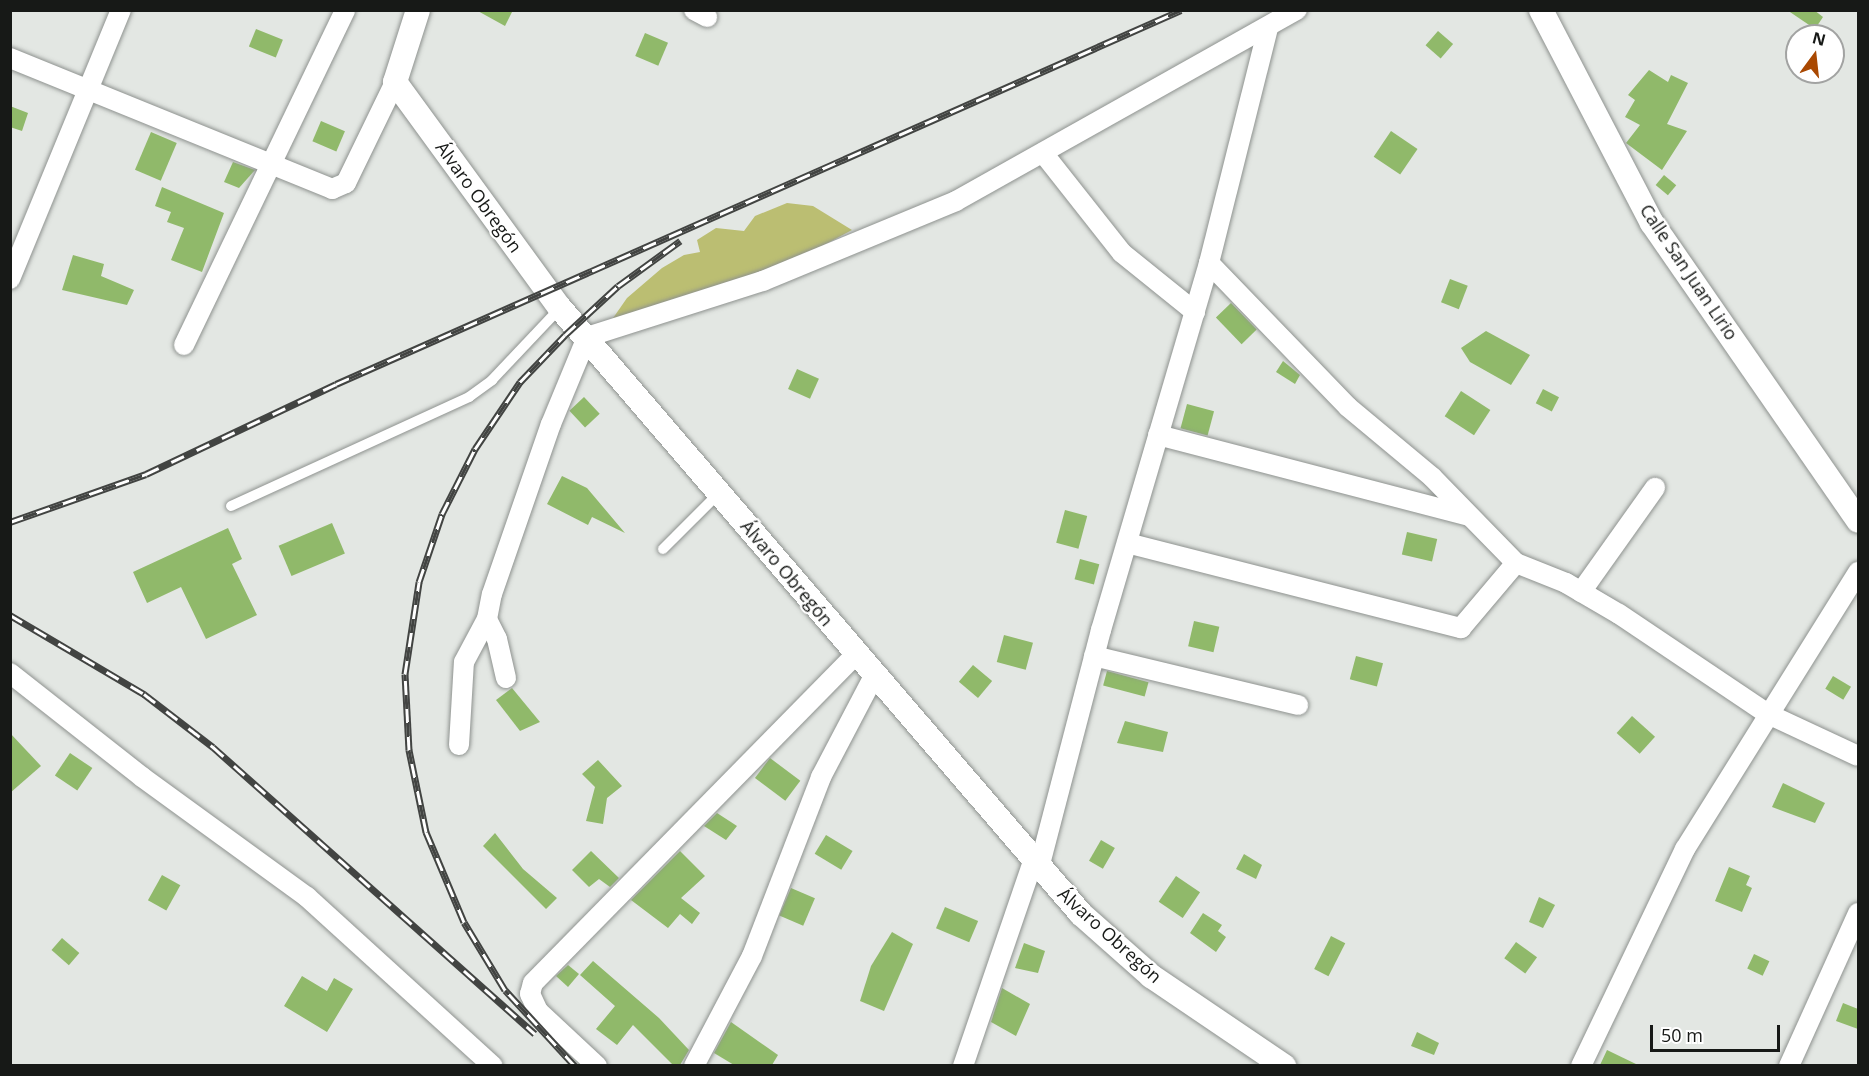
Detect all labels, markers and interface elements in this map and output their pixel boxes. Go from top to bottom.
north arrow [1785,24,1845,84]
text: N [1810,26,1828,51]
street label: Álvaro Obregón [431,137,527,257]
street label: Calle San Juan Lirio [1636,200,1742,344]
street label: Álvaro Obregón [736,516,838,630]
street label: Álvaro Obregón [1054,883,1166,987]
scale bar [1653,1013,1784,1051]
text: 50 m [1661,1023,1703,1047]

